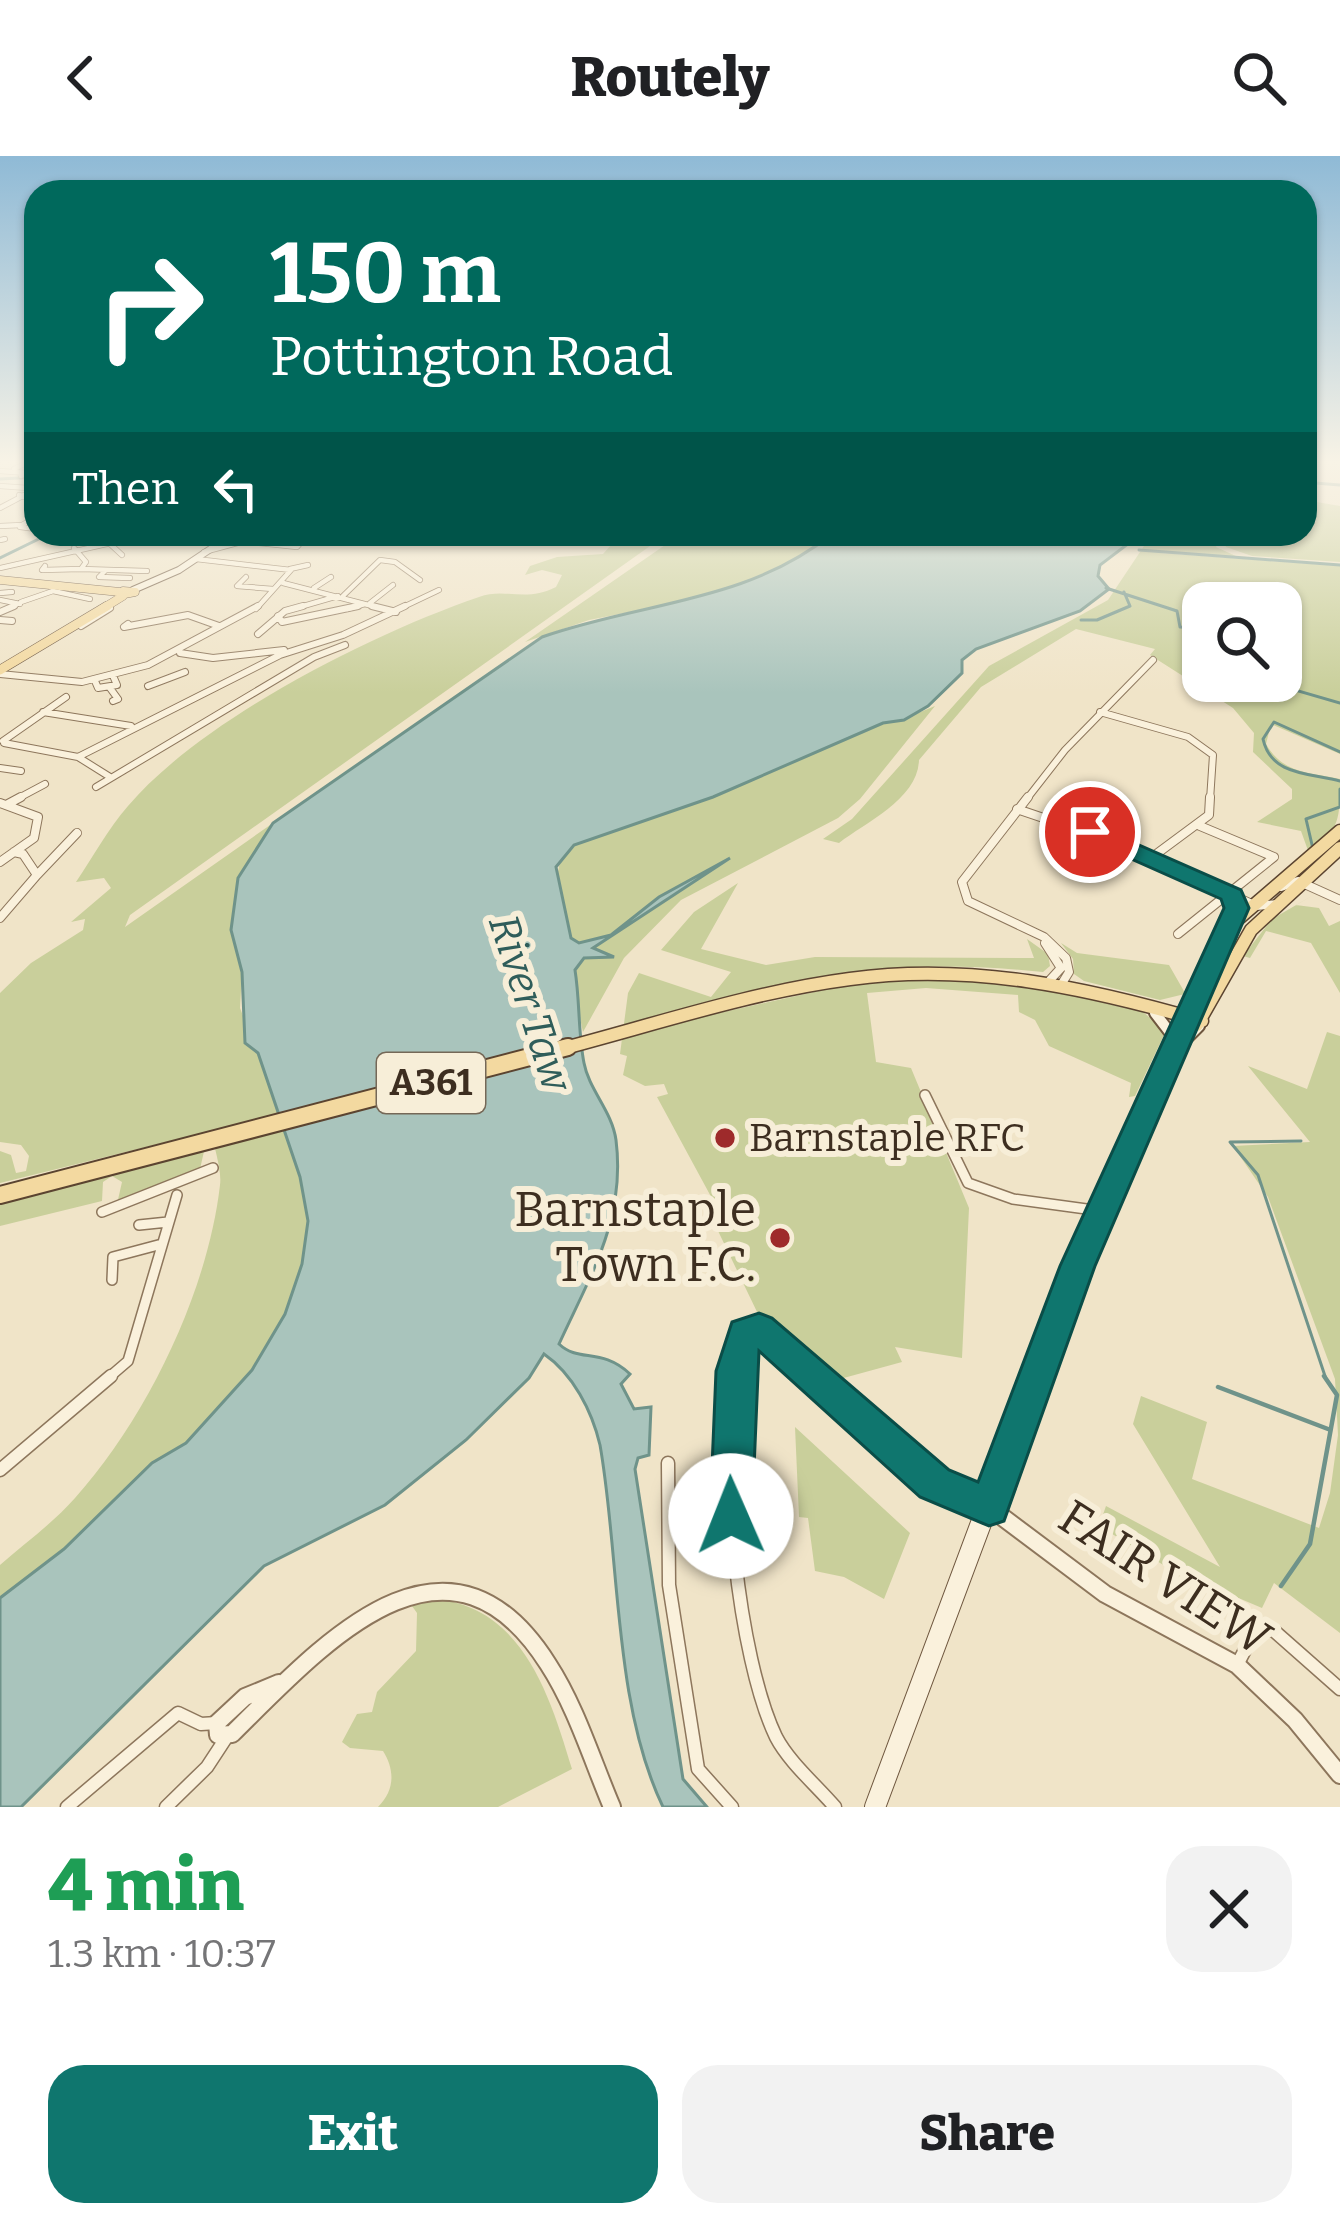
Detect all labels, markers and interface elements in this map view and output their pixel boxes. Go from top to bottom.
icon: back [48,45,114,111]
icon: search [1226,45,1292,111]
text: Routely [570,46,770,110]
text: 150 m [270,223,501,324]
icon: right [72,228,228,384]
text: Pottington Road [270,325,673,389]
icon: left [203,456,269,522]
text: Then [72,462,179,516]
map controls [1182,582,1302,702]
button: search [1182,582,1302,702]
pin [1039,781,1141,883]
icon: arrive [1057,799,1123,865]
water label: River Taw [478,909,583,1100]
road number: A361 [377,1053,485,1113]
place label: Barnstaple RFC [749,1115,1025,1161]
marker: Barnstaple RFC [712,1125,738,1151]
place label: Barnstaple Town F.C. [514,1181,756,1294]
marker: Barnstaple Town F.C. [767,1225,793,1251]
position arrow [668,1453,794,1579]
street label: FAIR VIEW [1048,1488,1282,1668]
text: 4 min [48,1843,244,1929]
button: close [1166,1846,1292,1972]
text: 1.3 km · 10:37 [48,1931,276,1977]
button: Exit [48,2065,658,2203]
button: Share [682,2065,1292,2203]

